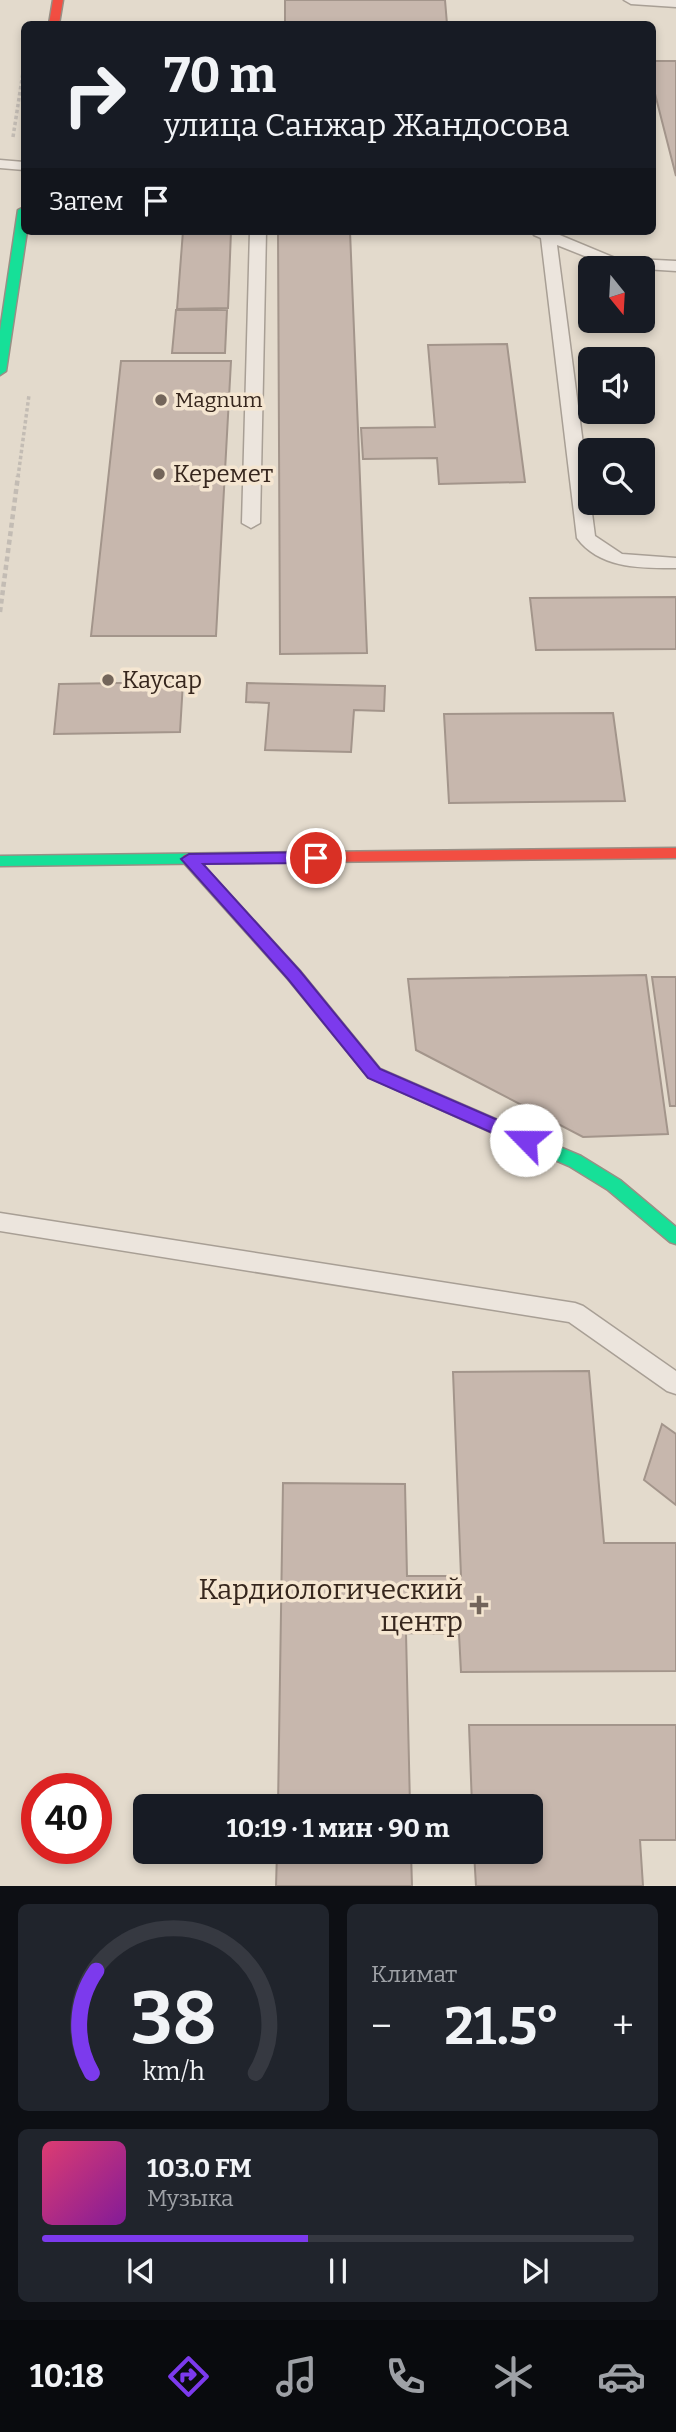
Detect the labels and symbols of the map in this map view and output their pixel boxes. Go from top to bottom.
north arrow [578,256,654,332]
place label: Magnum [175,387,263,413]
marker: Magnum [153,392,169,408]
place label: Керемет [173,460,273,488]
marker: Керемет [151,466,167,482]
place label: Каусар [122,666,202,694]
marker: Каусар [100,672,116,688]
pin [286,828,346,888]
position arrow [489,1103,563,1177]
place label: Кардиологический центр [198,1573,463,1638]
marker: Кардиологический центр [469,1595,489,1615]
speed limit sign: 40 [21,1773,112,1864]

